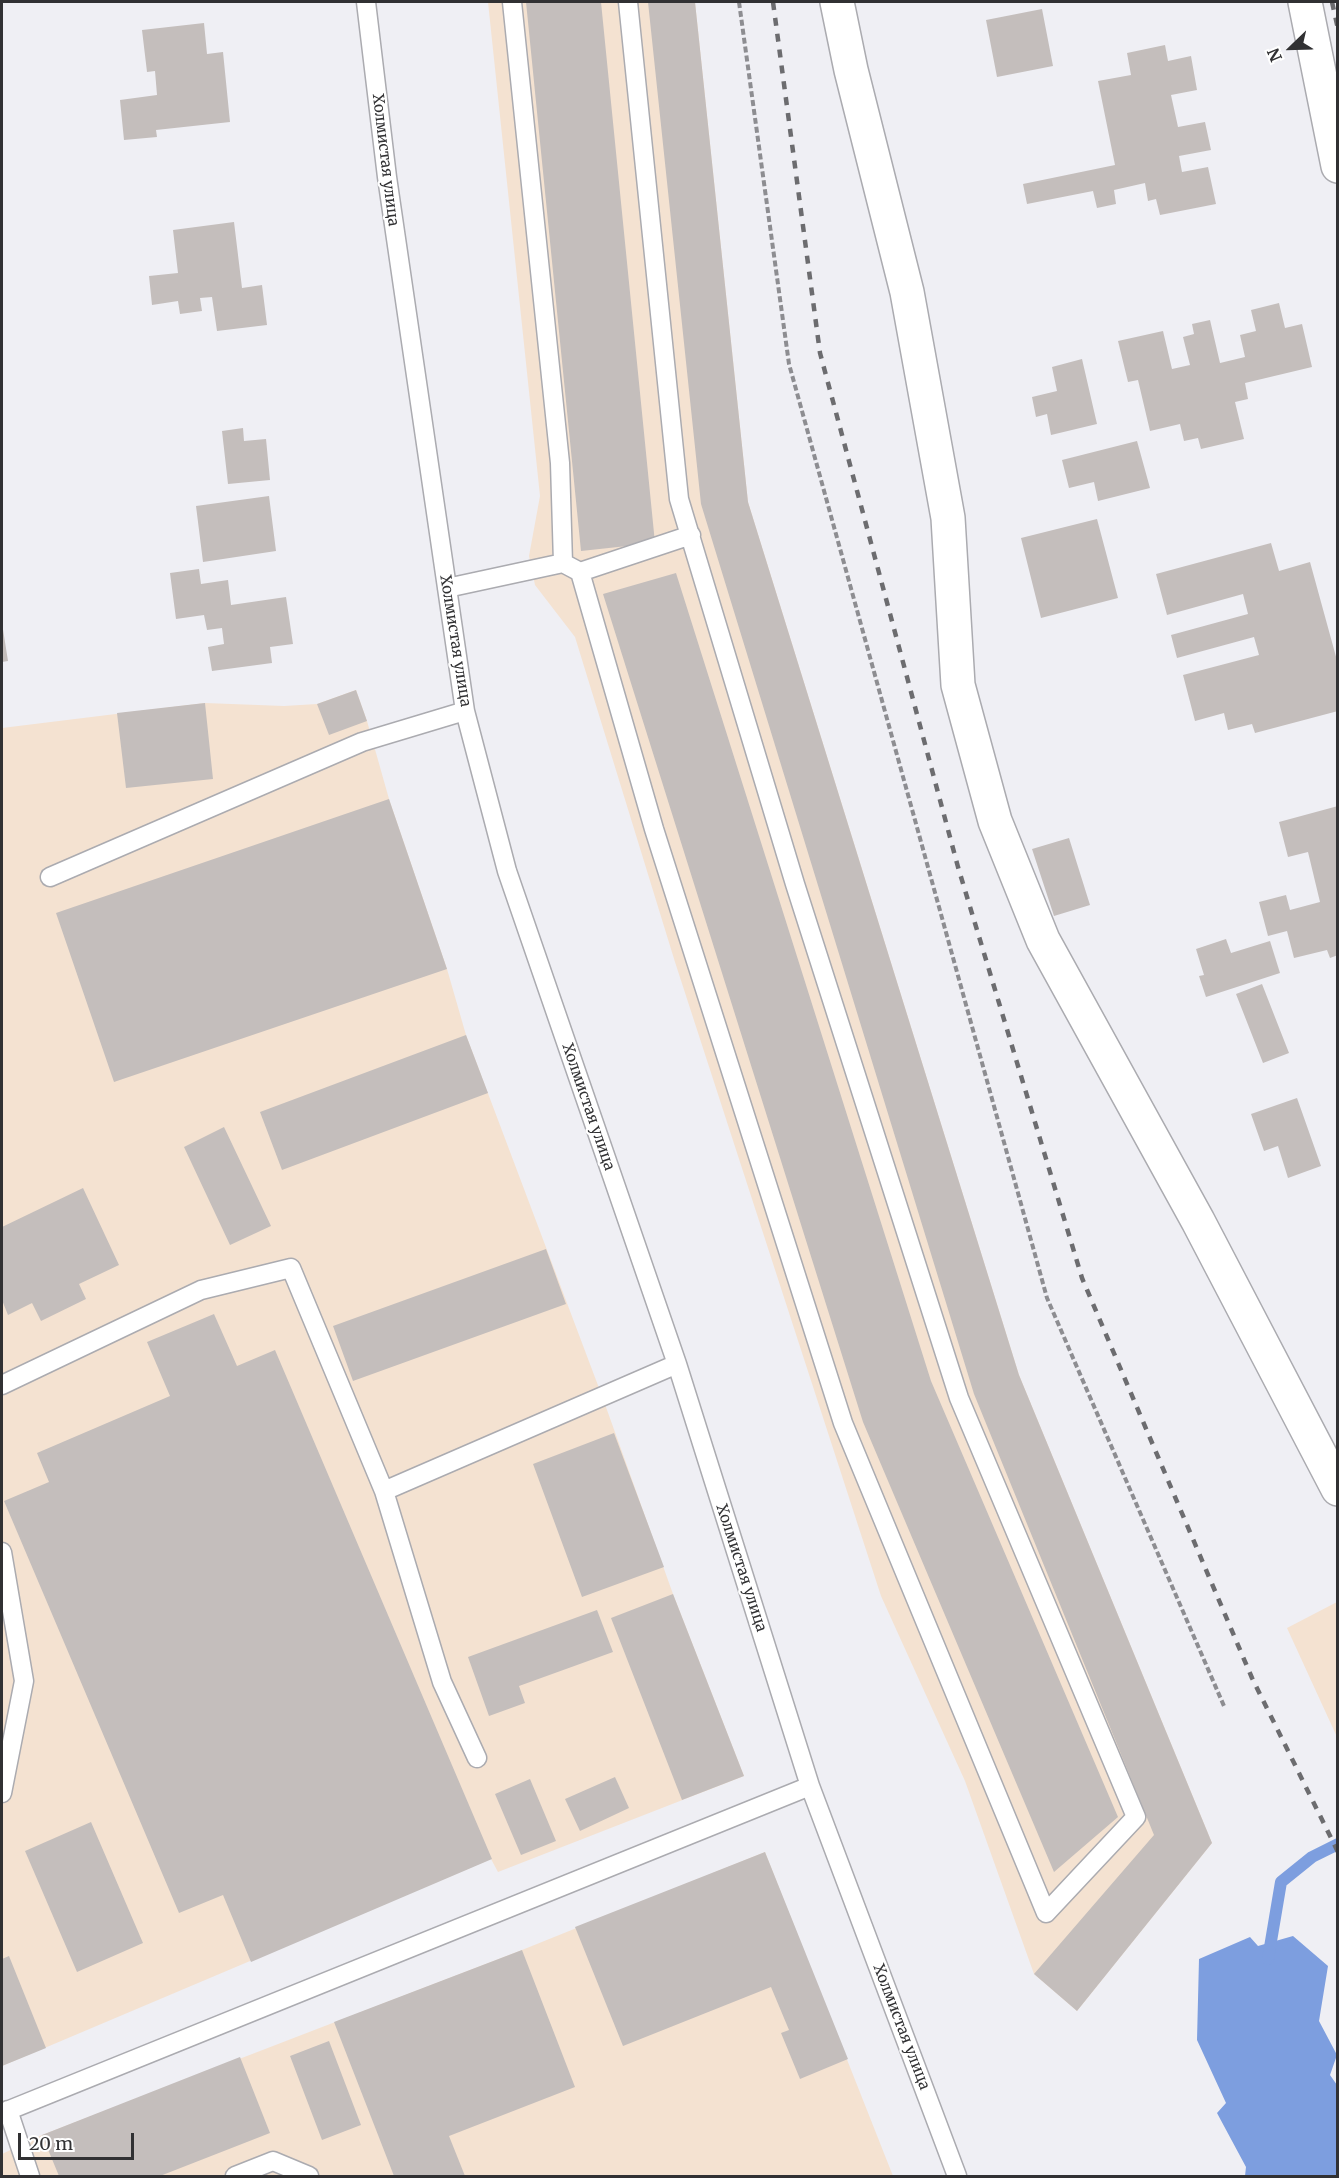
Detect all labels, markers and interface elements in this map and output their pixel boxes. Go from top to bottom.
north arrow [1261,18,1321,78]
text: N [1263,45,1286,65]
street label: Холмистая улица [368,93,402,227]
street label: Холмистая улица [436,574,474,708]
street label: Холмистая улица [558,1041,618,1173]
street label: Холмистая улица [712,1502,770,1634]
street label: Холмистая улица [869,1962,933,2092]
scale bar [21,2121,136,2159]
text: 20 m [29,2132,73,2155]

